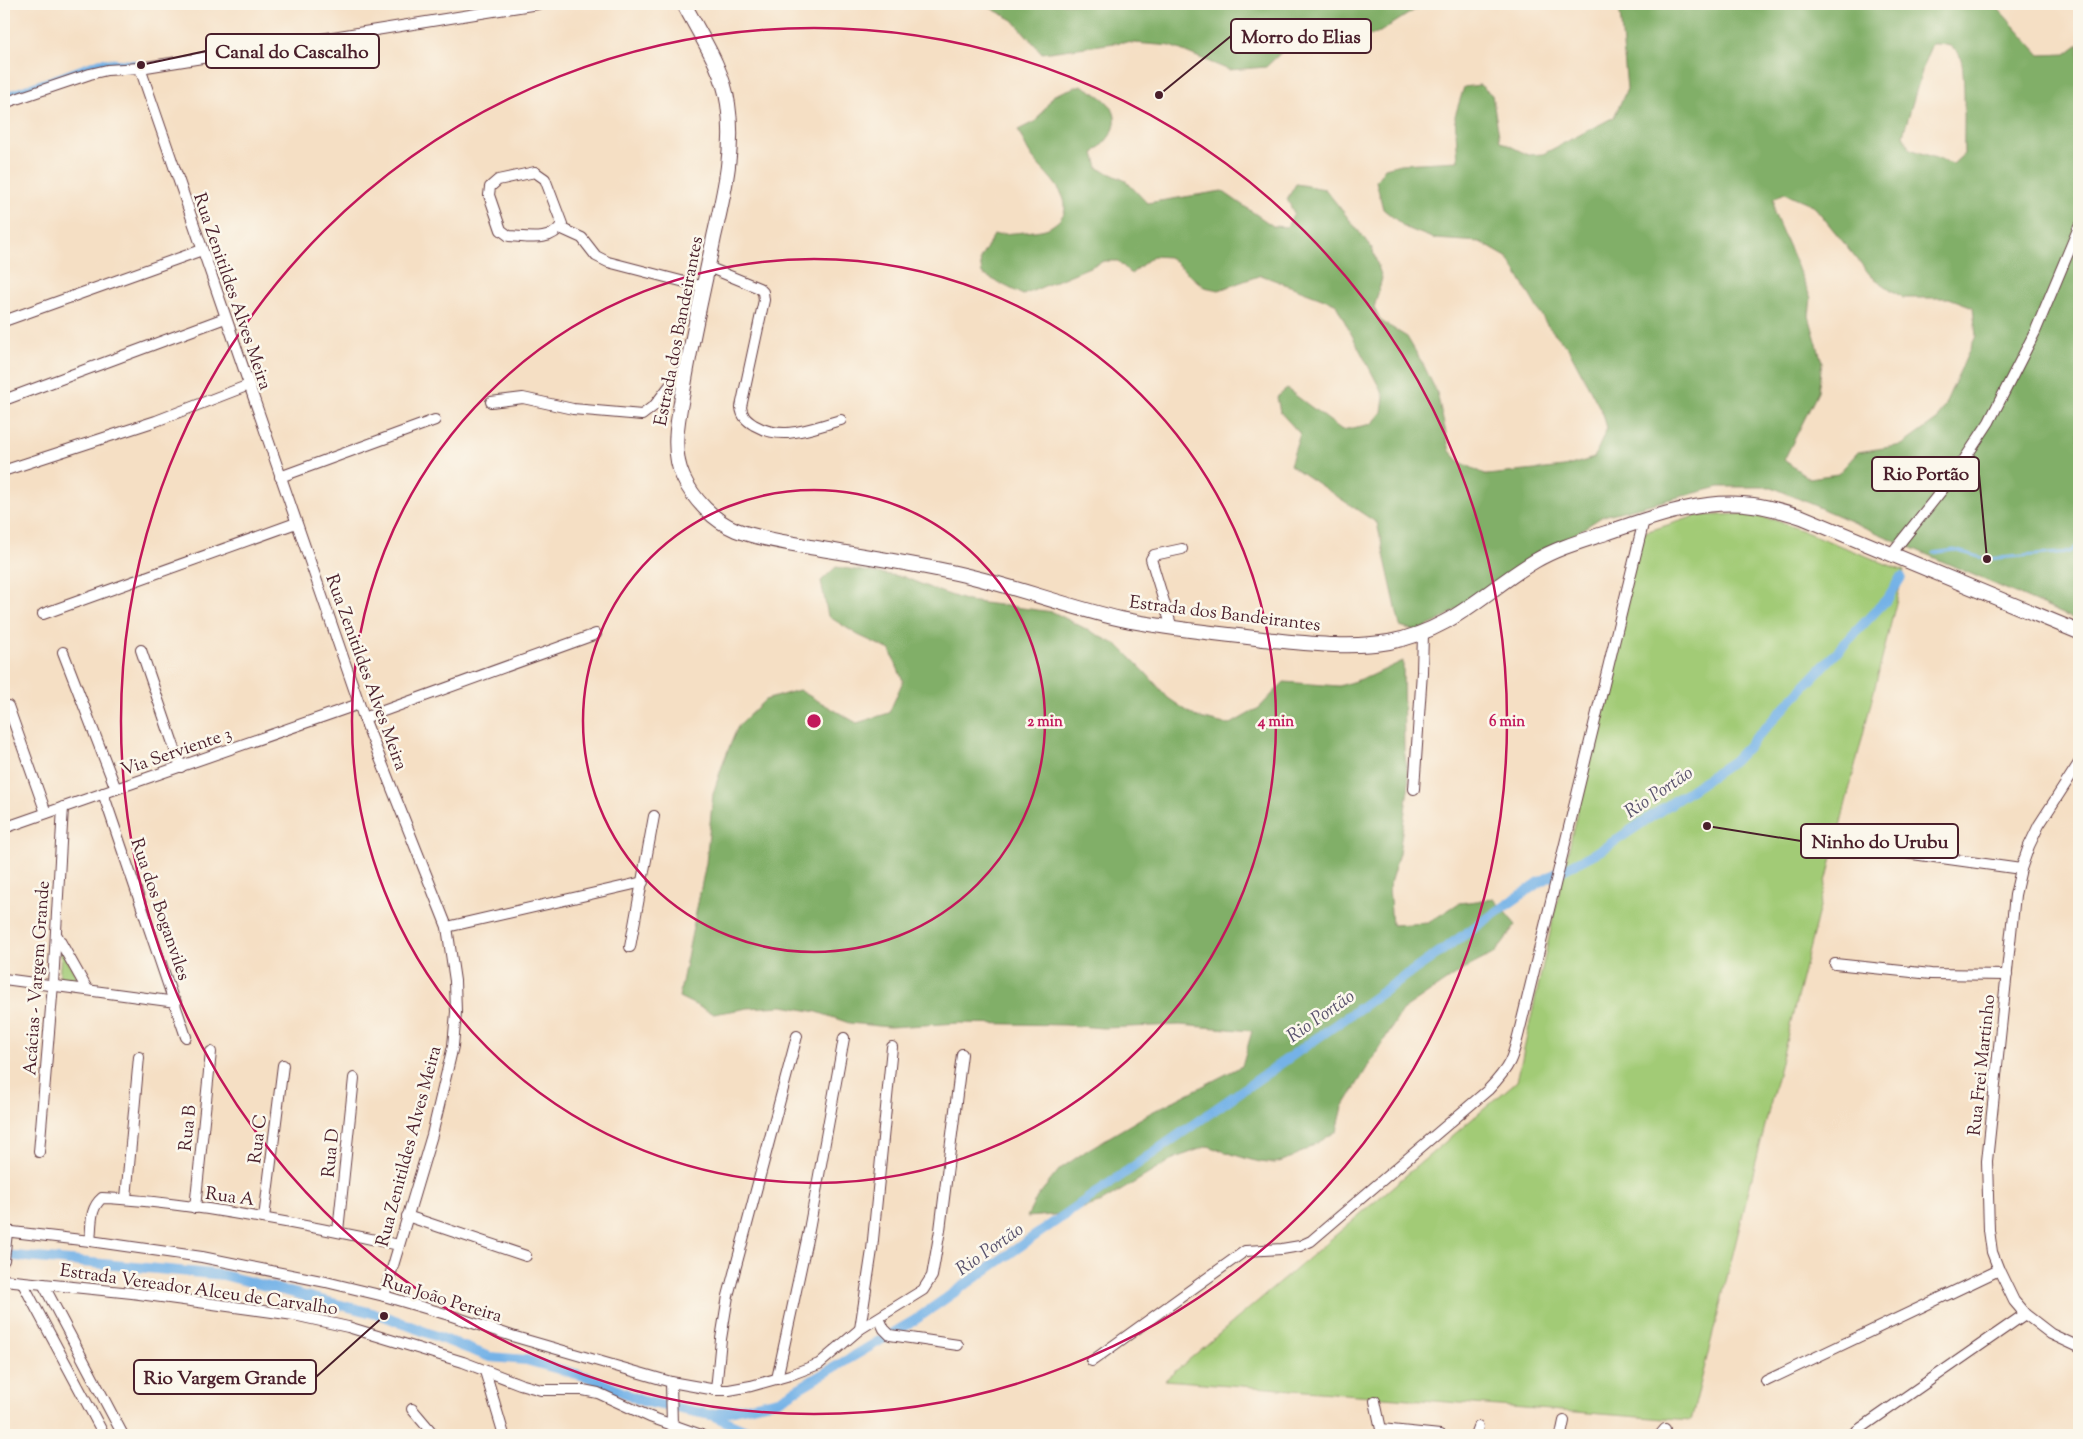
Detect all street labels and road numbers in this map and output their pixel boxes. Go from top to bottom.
street label: Rua Zenitildes Alves Meira [185,190,277,394]
street label: Estrada dos Bandeirantes [649,234,711,428]
street label: Rua Zenitildes Alves Meira [318,571,413,774]
street label: Estrada dos Bandeirantes [1128,590,1322,640]
street label: Via Serviente 3 [118,722,235,784]
street label: Rua dos Boganviles [123,835,196,984]
street label: Acácias - Vargem Grande [18,880,58,1076]
street label: Rua Frei Martinho [1963,993,2003,1137]
street label: Rua Zenitildes Alves Meira [371,1043,449,1250]
street label: Rua B [174,1104,204,1153]
street label: Rua C [243,1113,275,1165]
street label: Rua D [316,1127,347,1179]
street label: Rua A [203,1182,256,1214]
street label: Estrada Vereador Alceu de Carvalho [58,1259,339,1323]
street label: Rua João Pereira [378,1269,505,1331]

